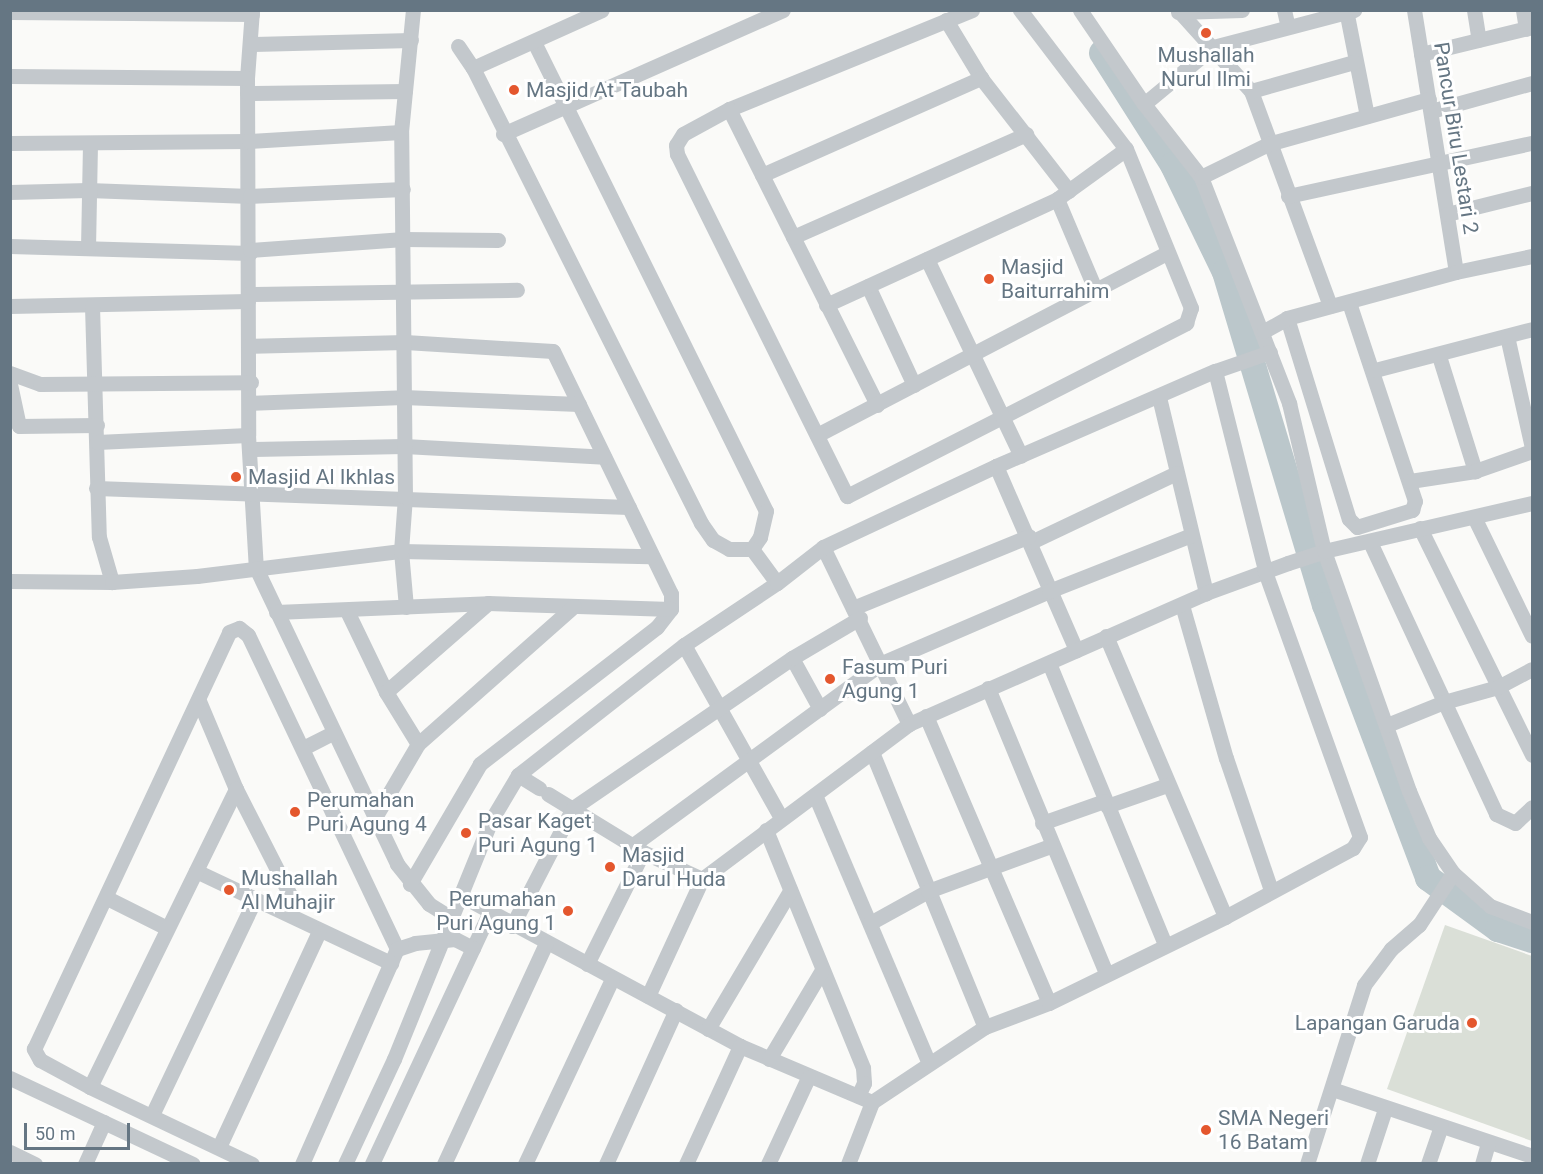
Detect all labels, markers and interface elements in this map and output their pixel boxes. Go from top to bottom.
marker: Mushallah Nurul Ilmi [1199,26,1213,40]
street label: Pancur Biru Lestari 2 [1428,40,1484,236]
place label: Mushallah Nurul Ilmi [1158,42,1254,92]
place label: Masjid At Taubah [526,77,689,103]
marker: Masjid At Taubah [507,83,521,97]
place label: Masjid Baiturrahim [1001,254,1109,304]
marker: Masjid Baiturrahim [982,272,996,286]
place label: Masjid Al Ikhlas [248,464,395,490]
marker: Masjid Al Ikhlas [229,470,243,484]
place label: Fasum Puri Agung 1 [842,654,948,704]
marker: Fasum Puri Agung 1 [823,672,837,686]
place label: Perumahan Puri Agung 4 [307,787,427,837]
marker: Perumahan Puri Agung 4 [288,805,302,819]
place label: Pasar Kaget Puri Agung 1 [478,808,598,858]
marker: Pasar Kaget Puri Agung 1 [459,826,473,840]
place label: Masjid Darul Huda [622,842,726,892]
marker: Masjid Darul Huda [603,860,617,874]
place label: Mushallah Al Muhajir [241,865,338,915]
marker: Mushallah Al Muhajir [222,883,236,897]
place label: Perumahan Puri Agung 1 [436,886,556,936]
marker: Perumahan Puri Agung 1 [561,904,575,918]
place label: Lapangan Garuda [1295,1010,1460,1036]
marker: Lapangan Garuda [1465,1016,1479,1030]
place label: SMA Negeri 16 Batam [1218,1105,1329,1155]
scale bar [27,1111,134,1149]
text: 50 m [35,1123,75,1144]
marker: SMA Negeri 16 Batam [1199,1123,1213,1137]

